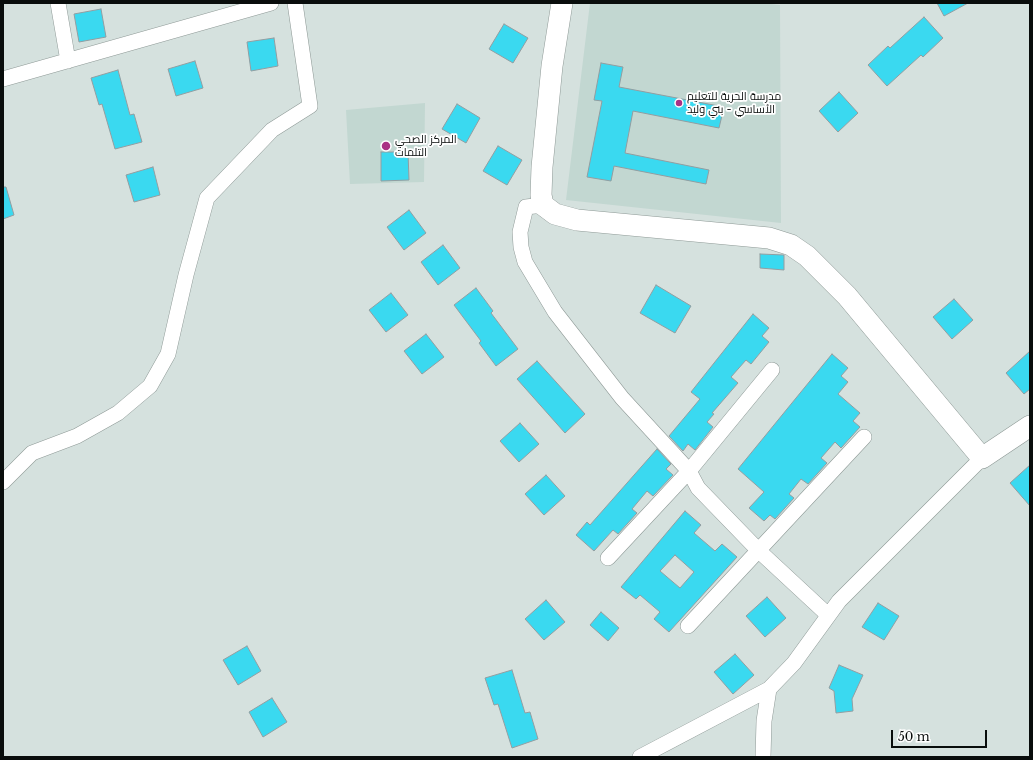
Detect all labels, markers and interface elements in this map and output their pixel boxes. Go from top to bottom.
place label: مدرسة الحرية للتعليم الأساسي - بني وليد [687,90,781,116]
marker: مدرسة الحرية للتعليم الأساسي - بني وليد [674,98,684,108]
place label: المركز الصحي التلمات [395,133,457,159]
marker: المركز الصحي التلمات [380,140,392,152]
scale bar [893,722,989,748]
text: 50 m [898,729,930,744]

